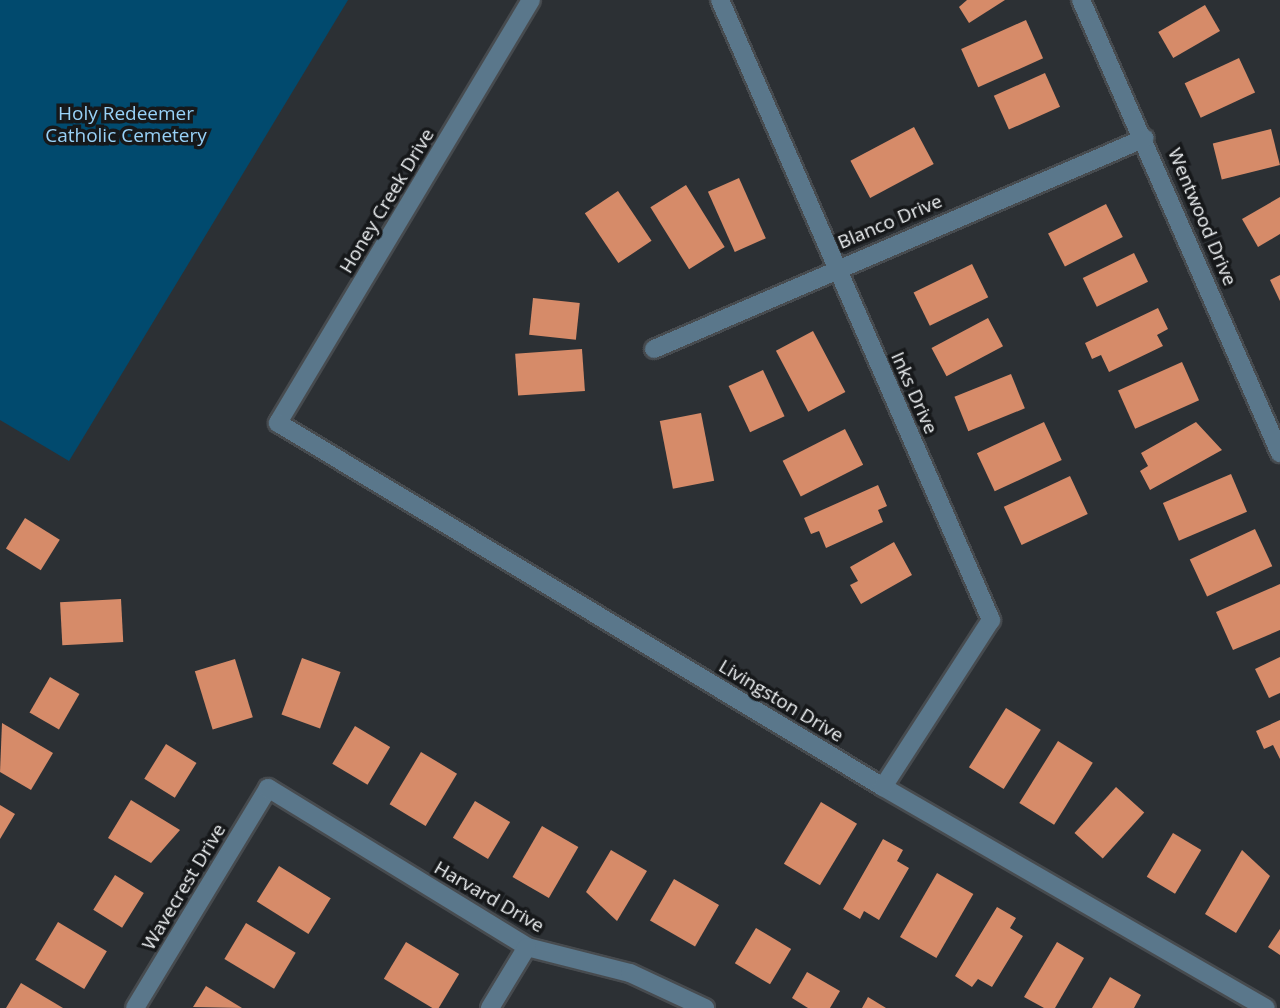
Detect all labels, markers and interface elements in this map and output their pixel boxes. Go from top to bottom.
park label: Holy Redeemer Catholic Cemetery [45,103,207,147]
street label: Honey Creek Drive [335,125,439,277]
street label: Wentwood Drive [1163,145,1241,289]
street label: Blanco Drive [834,190,946,254]
street label: Inks Drive [886,348,942,438]
street label: Livingston Drive [715,655,847,747]
street label: Wavecrest Drive [137,820,231,954]
street label: Harvard Drive [430,856,548,938]

